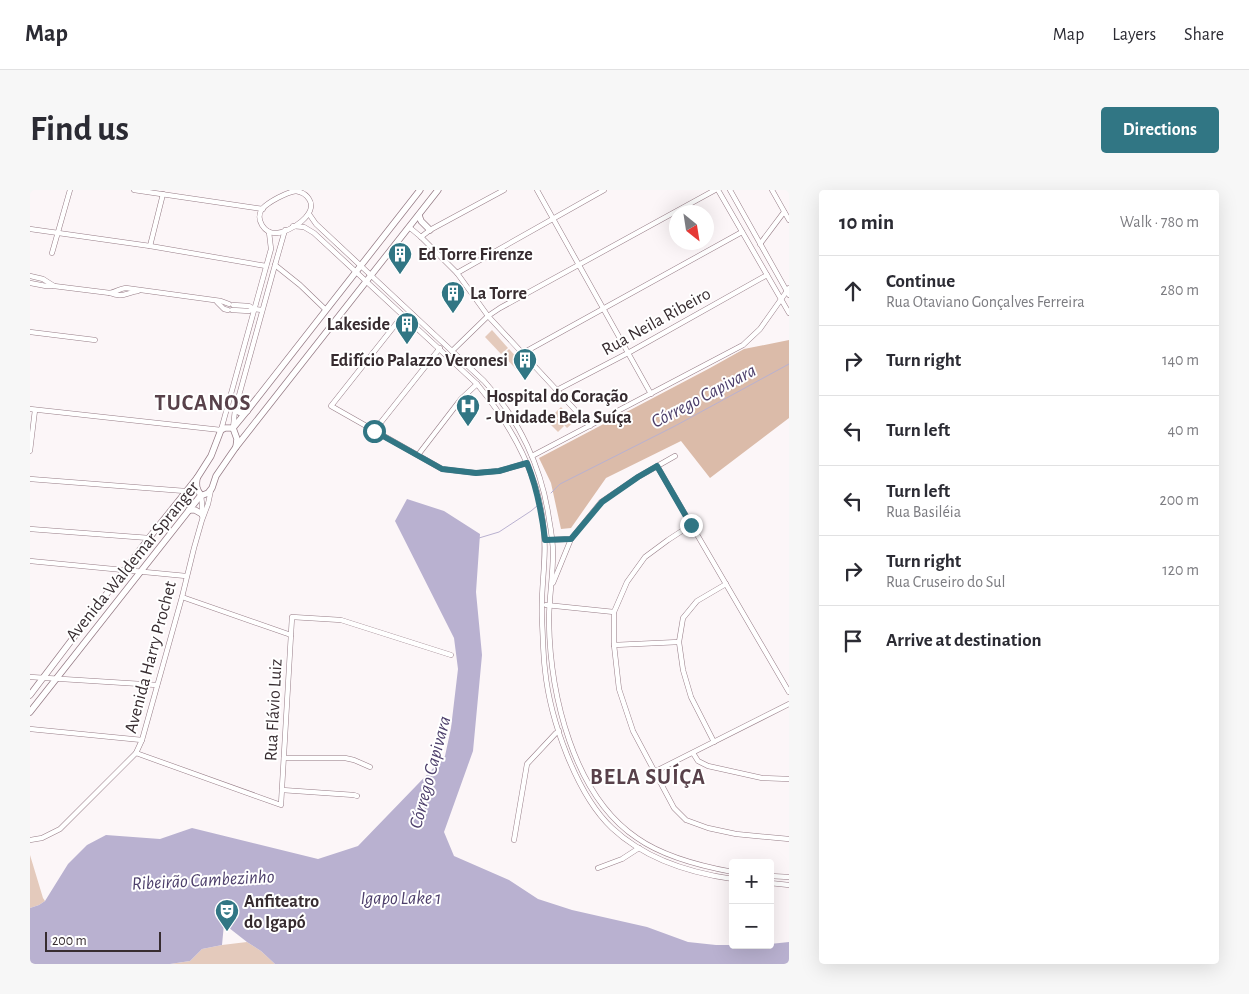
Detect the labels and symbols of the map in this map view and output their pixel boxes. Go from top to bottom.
north arrow [669,205,714,250]
building icon: Ed Torre Firenze [387,241,413,275]
place label: Ed Torre Firenze [418,246,533,264]
building icon: La Torre [440,280,466,314]
place label: La Torre [470,285,527,303]
street label: Rua Neila Ribeiro [599,285,714,359]
building icon: Lakeside [394,311,420,345]
place label: Lakeside [327,316,390,334]
building icon: Edifício Palazzo Veronesi [512,347,538,381]
place label: Edifício Palazzo Veronesi [330,352,508,370]
water label: Córrego Capivara [648,361,759,432]
place label: Hospital do Coração - Unidade Bela Suíça [486,388,632,427]
district label: TUCANOS [155,392,251,414]
hospital icon: Hospital do Coração - Unidade Bela Suíça [455,393,481,427]
route start [363,420,386,443]
street label: Avenida Waldemar Spranger [63,478,203,645]
route end [680,514,703,537]
street label: Avenida Harry Prochet [122,579,180,735]
street label: Rua Flávio Luiz [262,658,286,762]
water label: Córrego Capivara [406,714,455,831]
district label: BELA SUÍÇA [590,763,706,788]
water label: Ribeirão Cambezinho [131,867,275,894]
water label: Igapo Lake 1 [361,889,441,908]
place label: Anfiteatro do Igapó [244,893,319,932]
theatre icon: Anfiteatro do Igapó [214,898,240,932]
scale bar [45,929,161,952]

